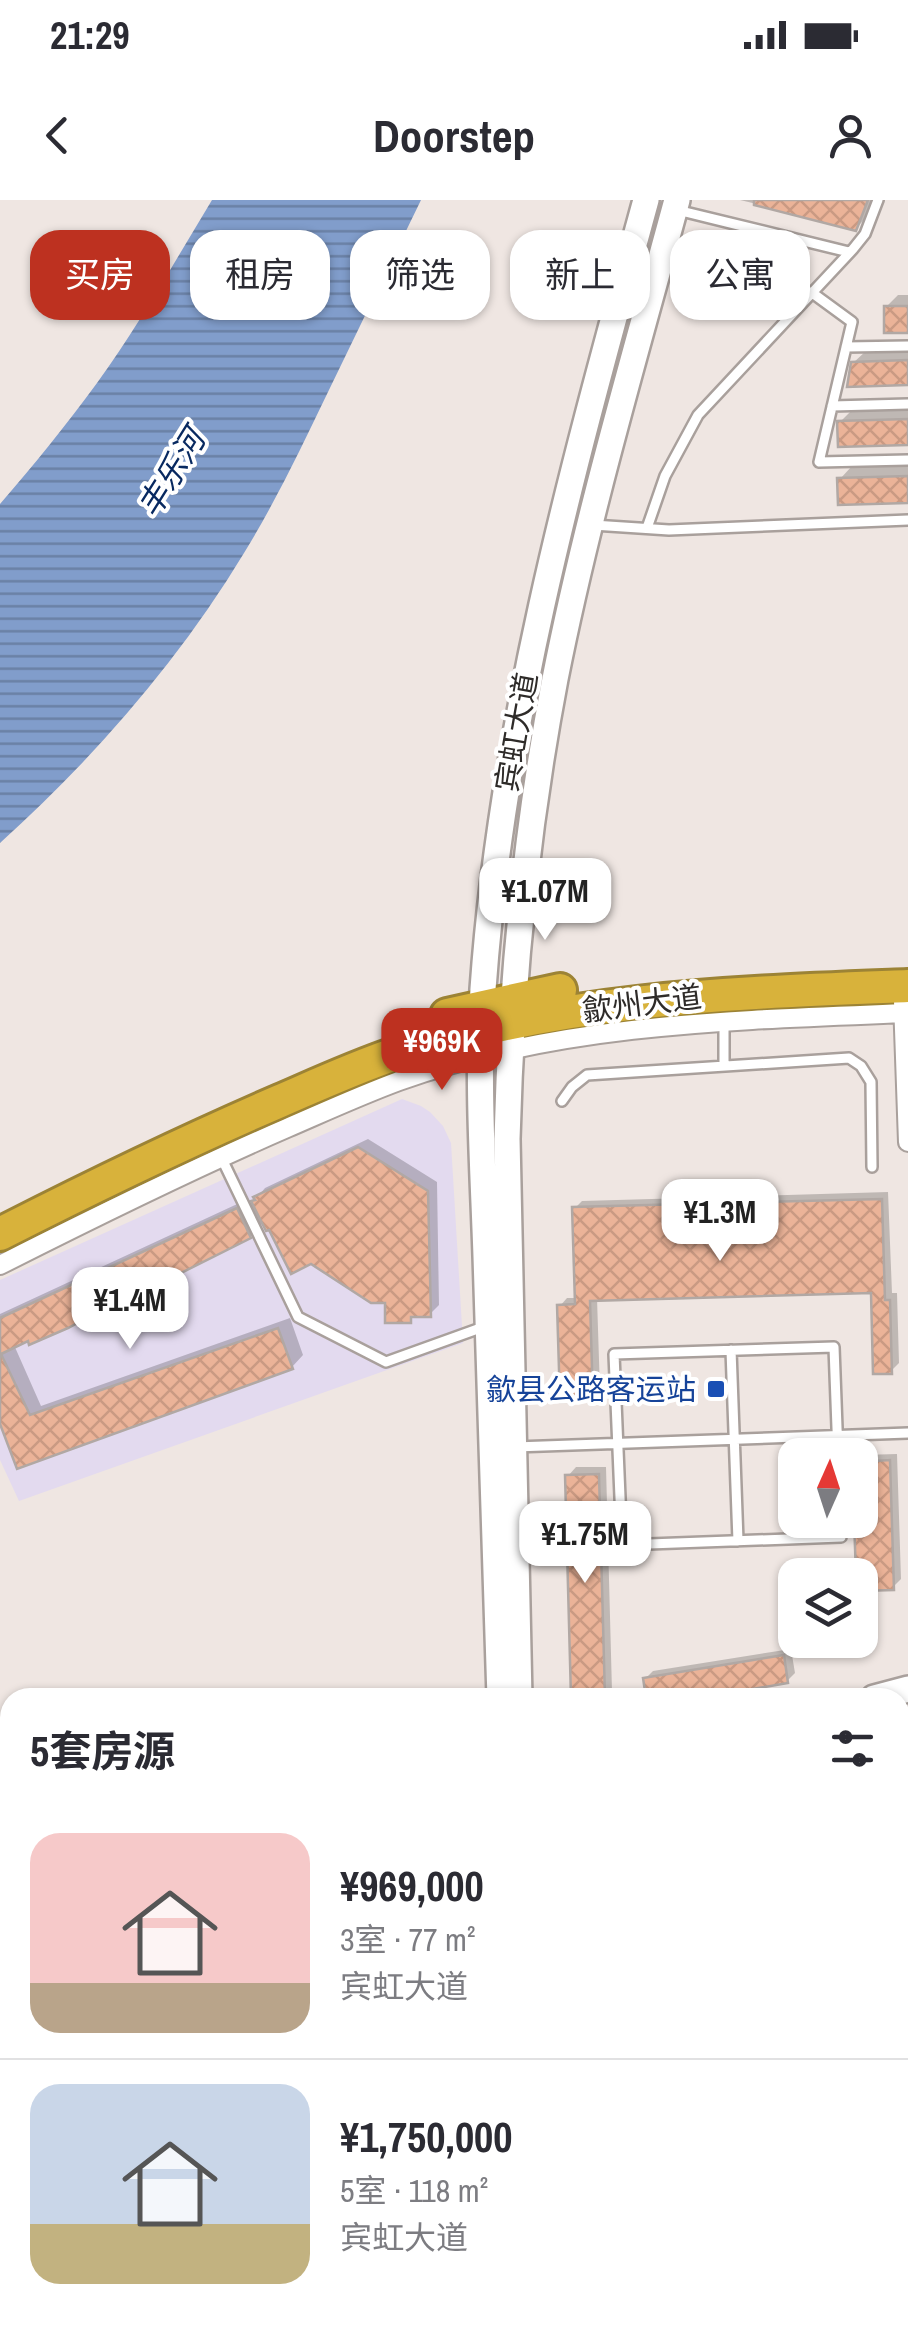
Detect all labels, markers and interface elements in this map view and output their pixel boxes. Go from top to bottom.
text: 21:29 [50,10,130,61]
text: Doorstep [373,105,535,166]
icon: back [30,108,85,163]
icon: person [823,108,878,163]
chip: 买房 [30,230,170,320]
chip: 租房 [190,230,330,320]
chip: 筛选 [350,230,490,320]
chip: 新上 [510,230,650,320]
chip: 公寓 [670,230,810,320]
water label: 丰乐河 [127,416,218,525]
street label: 宾虹大道 [486,669,546,795]
pin: ¥1.07M [464,858,626,943]
text: ¥1.07M [501,869,589,912]
street label: 歙州大道 [580,976,704,1030]
pin: ¥969K [372,1008,512,1093]
text: ¥969K [403,1019,481,1062]
pin: ¥1.3M [650,1179,790,1264]
text: ¥1.3M [684,1190,756,1233]
pin: ¥1.4M [60,1267,200,1352]
text: ¥1.4M [94,1278,166,1321]
place label: 歙县公路客运站 [486,1369,696,1409]
marker: 歙县公路客运站 [705,1378,727,1400]
north arrow [778,1438,878,1538]
map controls [778,1438,878,1658]
pin: ¥1.75M [504,1501,666,1586]
text: ¥1.75M [541,1512,629,1555]
button: layers [778,1558,878,1658]
icon: filters [825,1721,880,1776]
text: 5套房源 [30,1723,175,1779]
text: ¥969,000 [340,1858,484,1914]
icon: home [110,1873,230,1993]
text: 3室 · 77 m² [340,1918,476,1961]
text: 宾虹大道 [340,1965,468,2008]
text: ¥1,750,000 [340,2109,512,2165]
icon: home [110,2124,230,2244]
text: 5室 · 118 m² [340,2169,488,2212]
text: 宾虹大道 [340,2216,468,2259]

